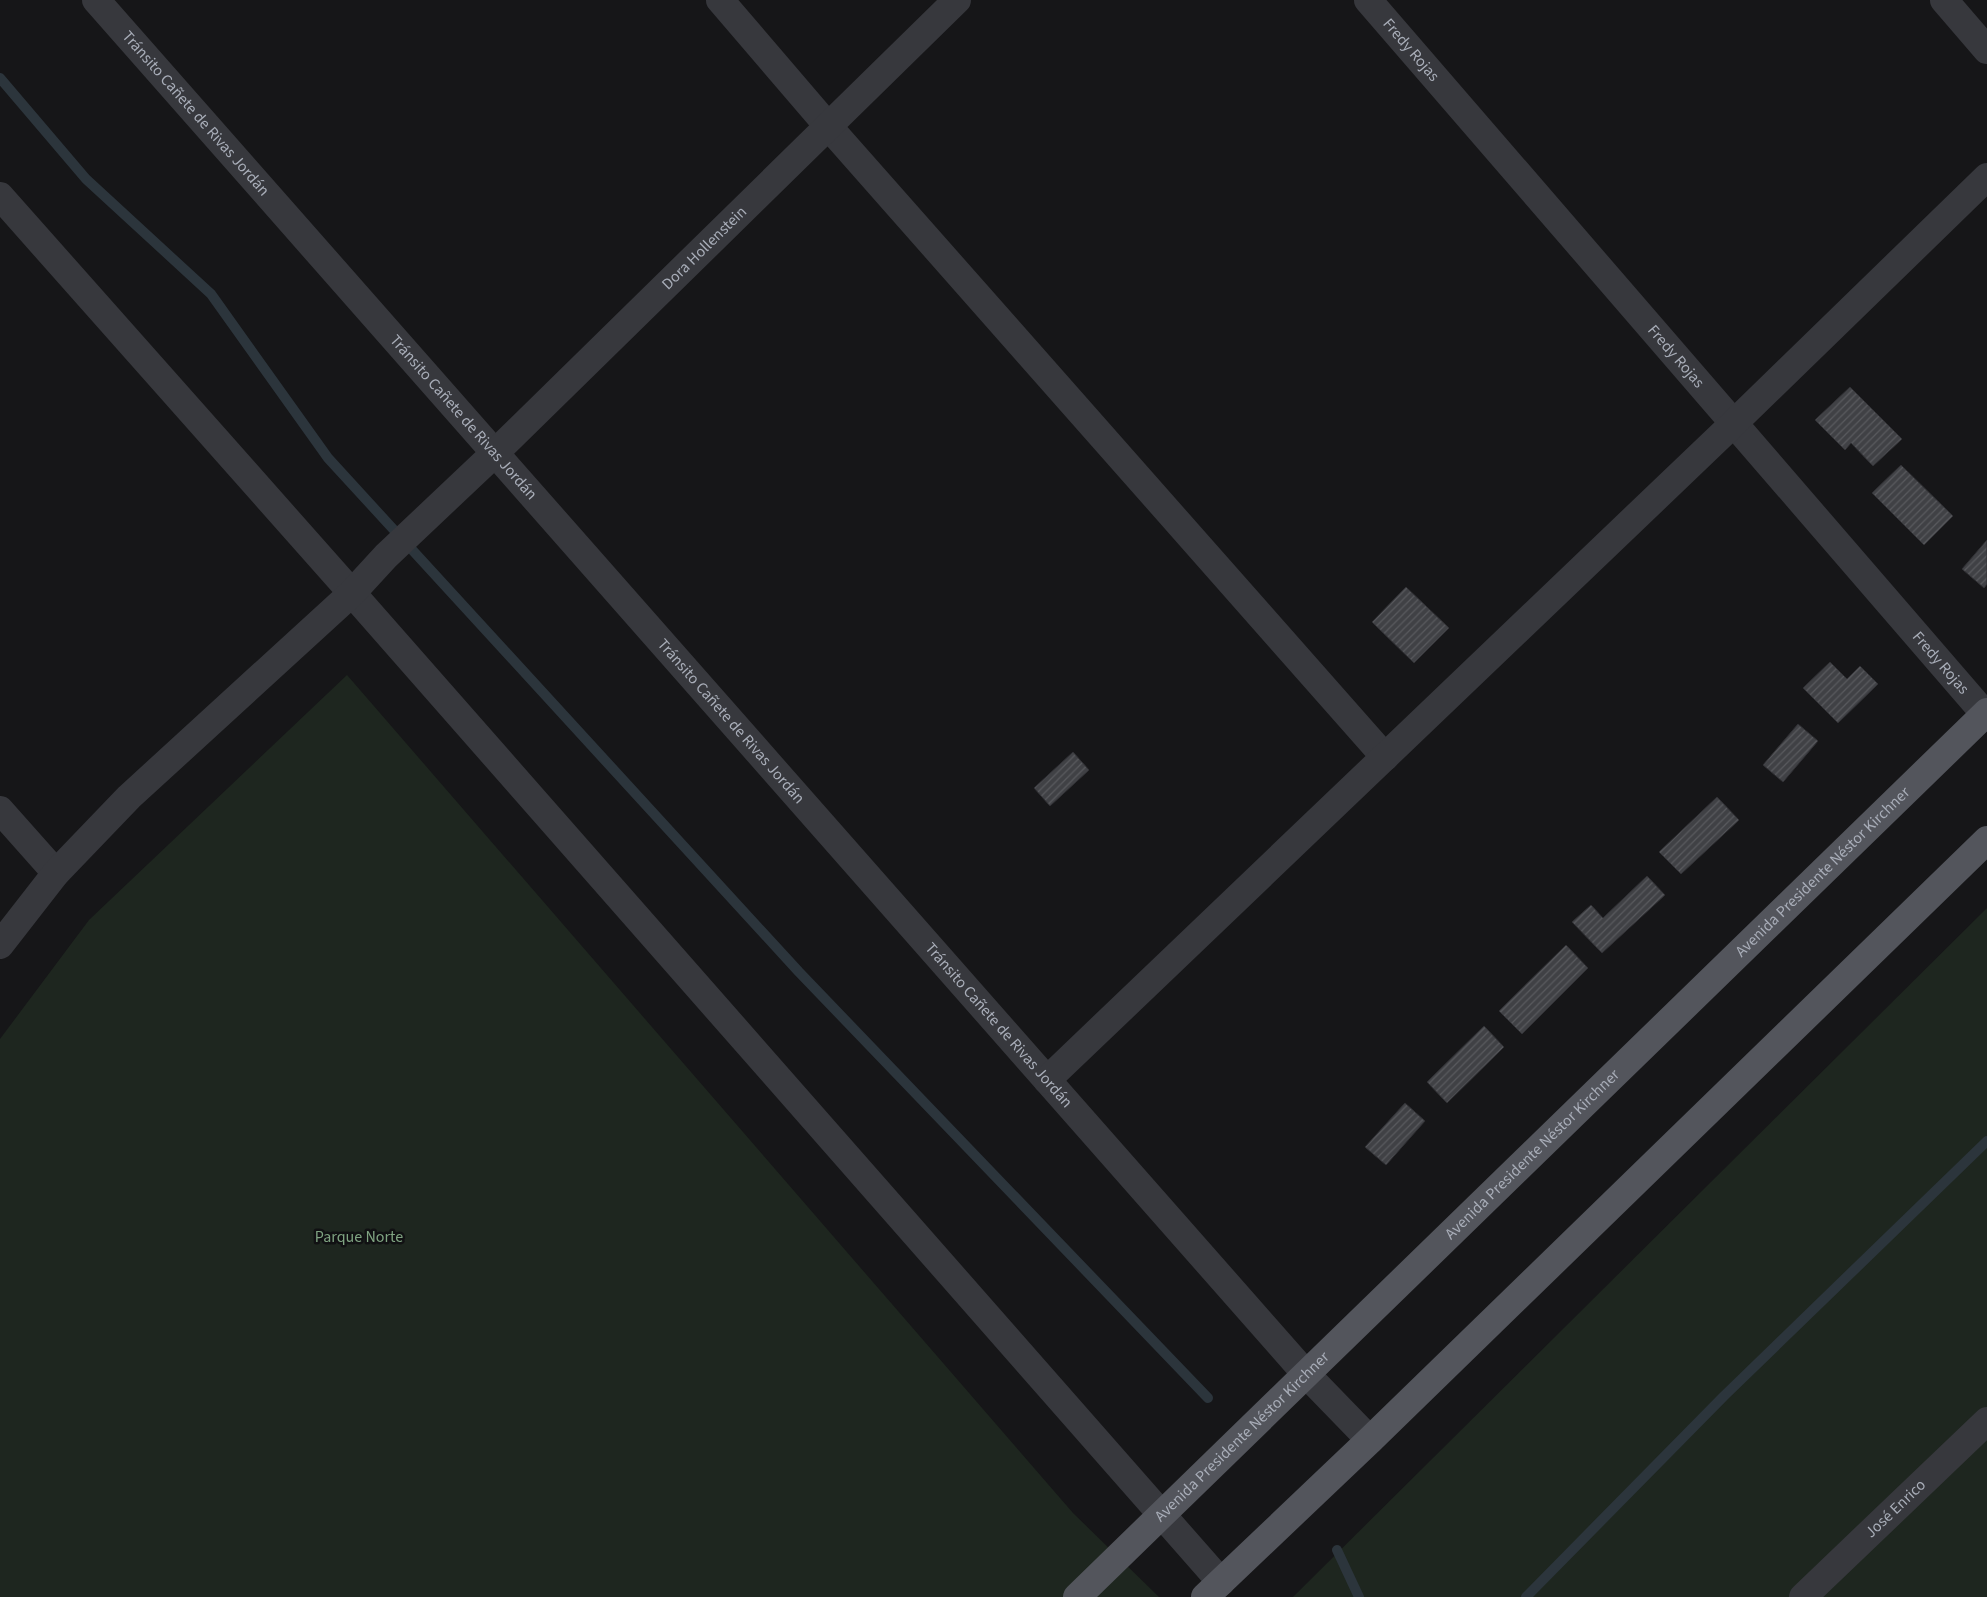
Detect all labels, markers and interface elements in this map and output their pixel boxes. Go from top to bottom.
street label: Fredy Rojas [1378,14,1445,86]
street label: Tránsito Cañete de Rivas Jordán [117,26,275,201]
street label: Dora Hollenstein [657,201,752,295]
street label: Fredy Rojas [1642,320,1710,393]
street label: Tránsito Cañete de Rivas Jordán [385,330,542,505]
street label: Fredy Rojas [1907,627,1974,699]
street label: Tránsito Cañete de Rivas Jordán [652,634,810,809]
street label: Avenida Presidente Néstor Kirchner [1730,781,1915,962]
street label: Tránsito Cañete de Rivas Jordán [920,938,1078,1113]
street label: Avenida Presidente Néstor Kirchner [1440,1064,1625,1244]
park label: Parque Norte [315,1226,403,1248]
street label: Avenida Presidente Néstor Kirchner [1150,1346,1334,1527]
street label: José Enrico [1860,1474,1931,1543]

